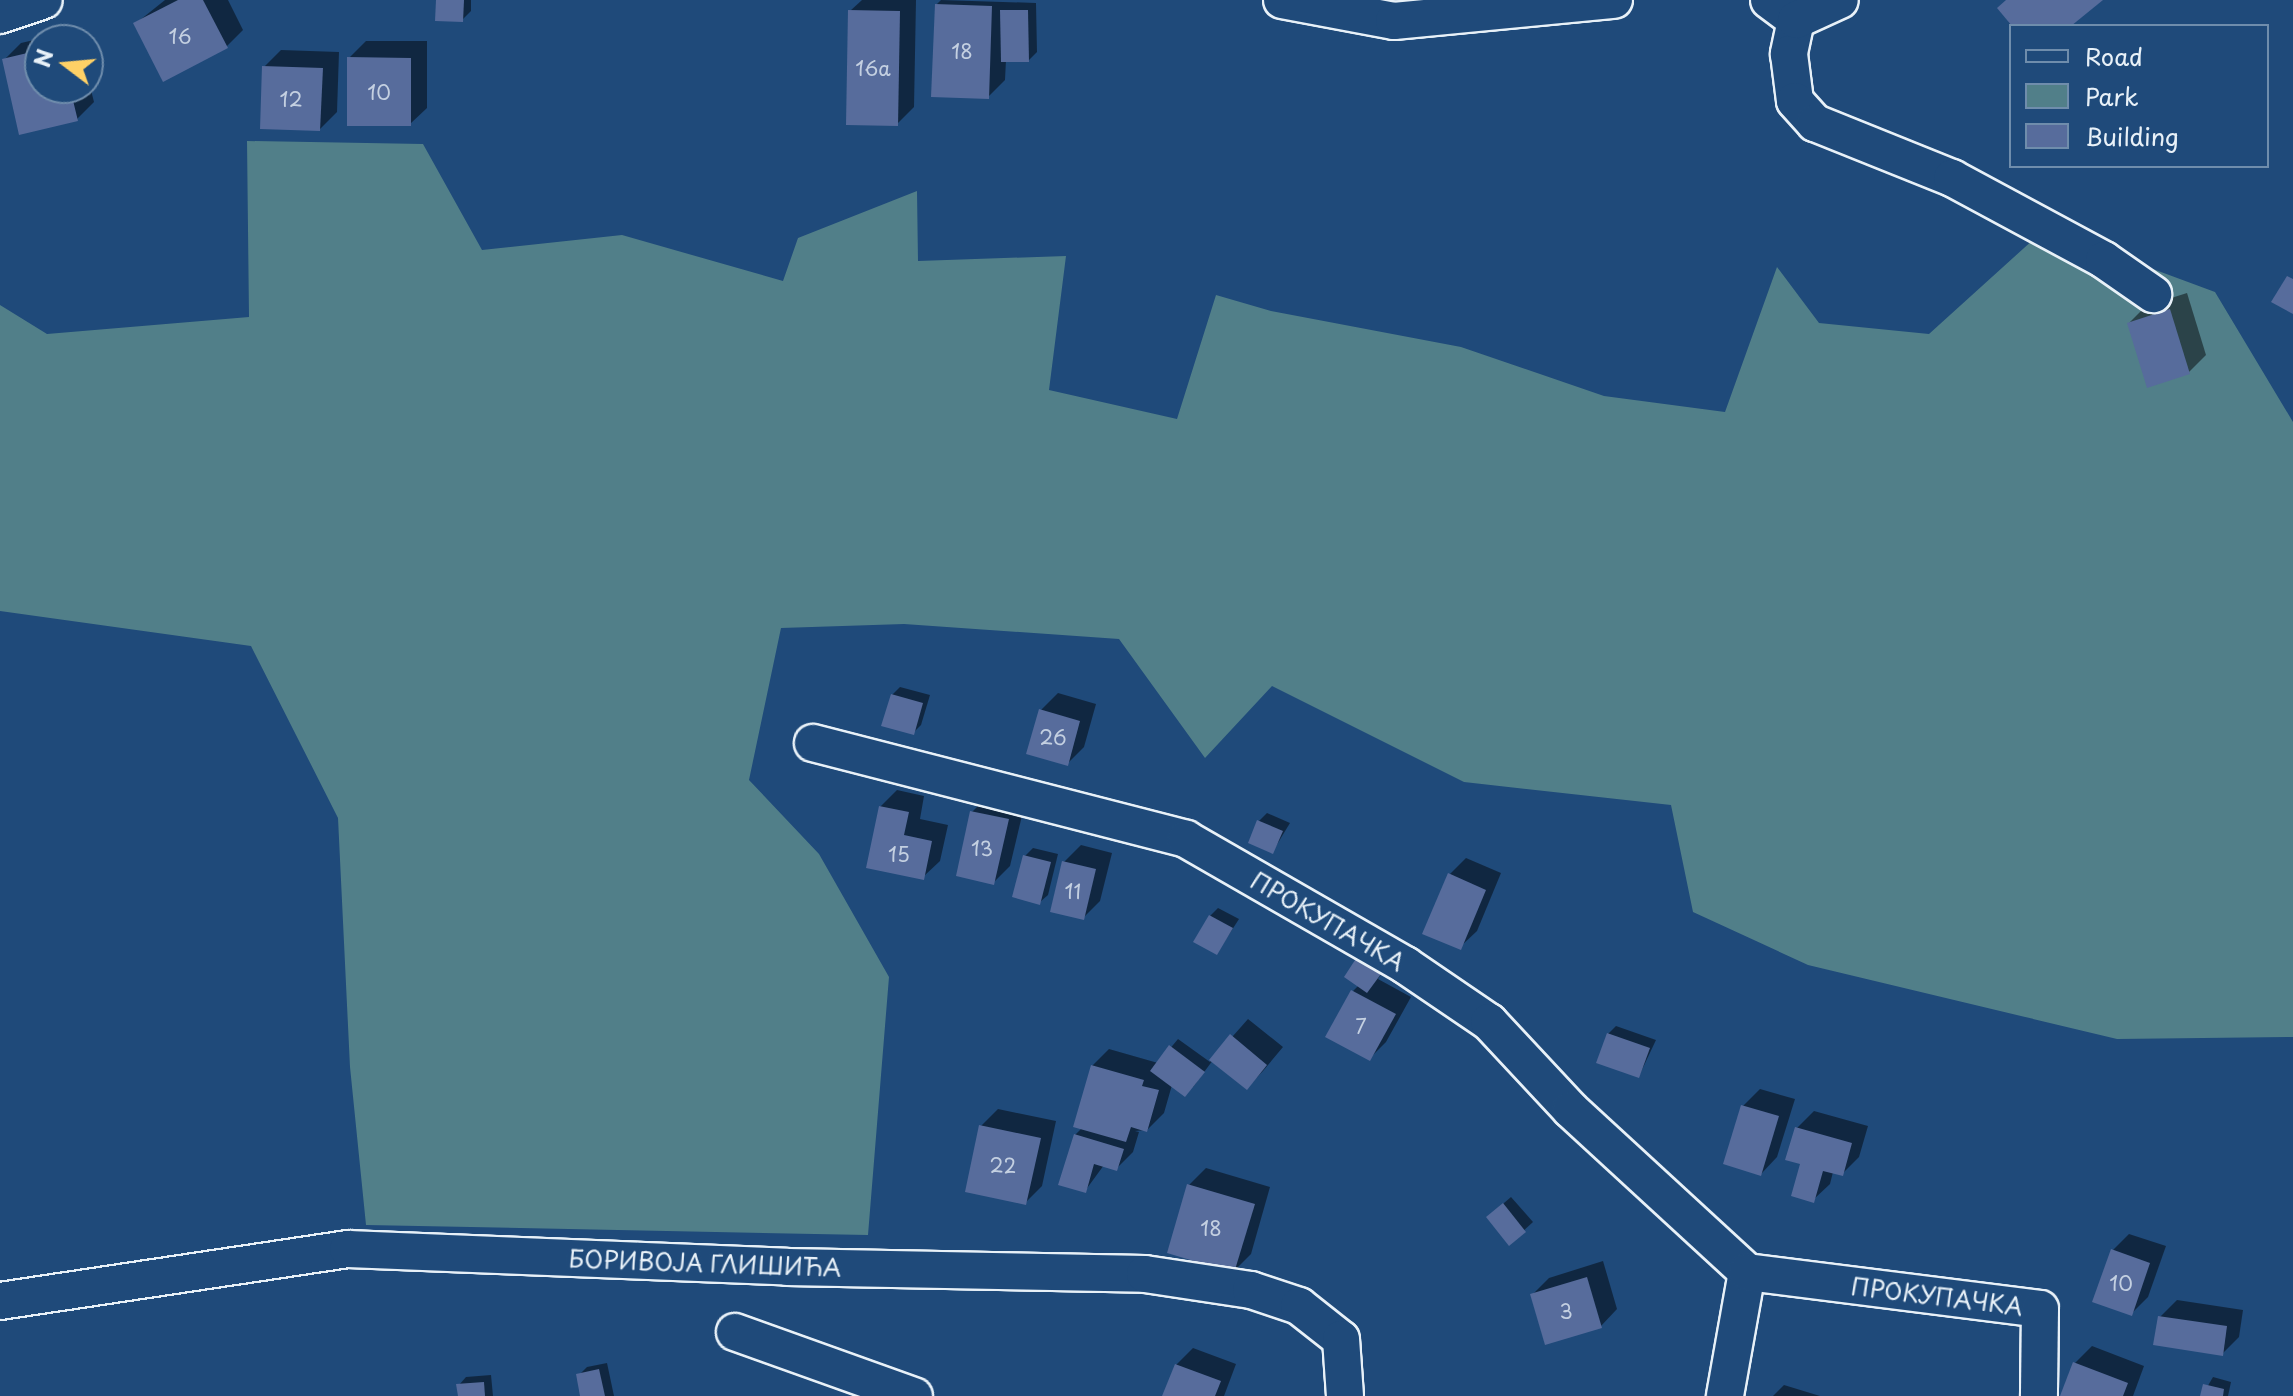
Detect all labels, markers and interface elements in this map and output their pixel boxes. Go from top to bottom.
north arrow [24,24,104,104]
house number: 16 [169,24,191,48]
legend [2009,24,2269,168]
text: Road [2085,38,2143,74]
house number: 18 [951,39,973,63]
text: N [24,45,61,71]
house number: 16a [855,56,891,80]
text: Park [2085,78,2139,114]
house number: 10 [367,80,391,104]
house number: 12 [279,87,303,111]
text: Building [2085,118,2179,154]
house number: 26 [1039,725,1067,749]
house number: 13 [971,836,993,860]
house number: 15 [888,842,910,866]
street label: ПРОКУПАЧКА [1246,865,1410,977]
house number: 11 [1065,879,1081,903]
house number: 7 [1355,1014,1367,1038]
house number: 22 [990,1153,1016,1177]
house number: 18 [1200,1216,1222,1240]
street label: БОРИВОЈА ГЛИШИЋА [567,1244,843,1282]
street label: ПРОКУПАЧКА [1850,1271,2024,1321]
house number: 10 [2109,1271,2133,1295]
house number: 3 [1559,1299,1573,1323]

